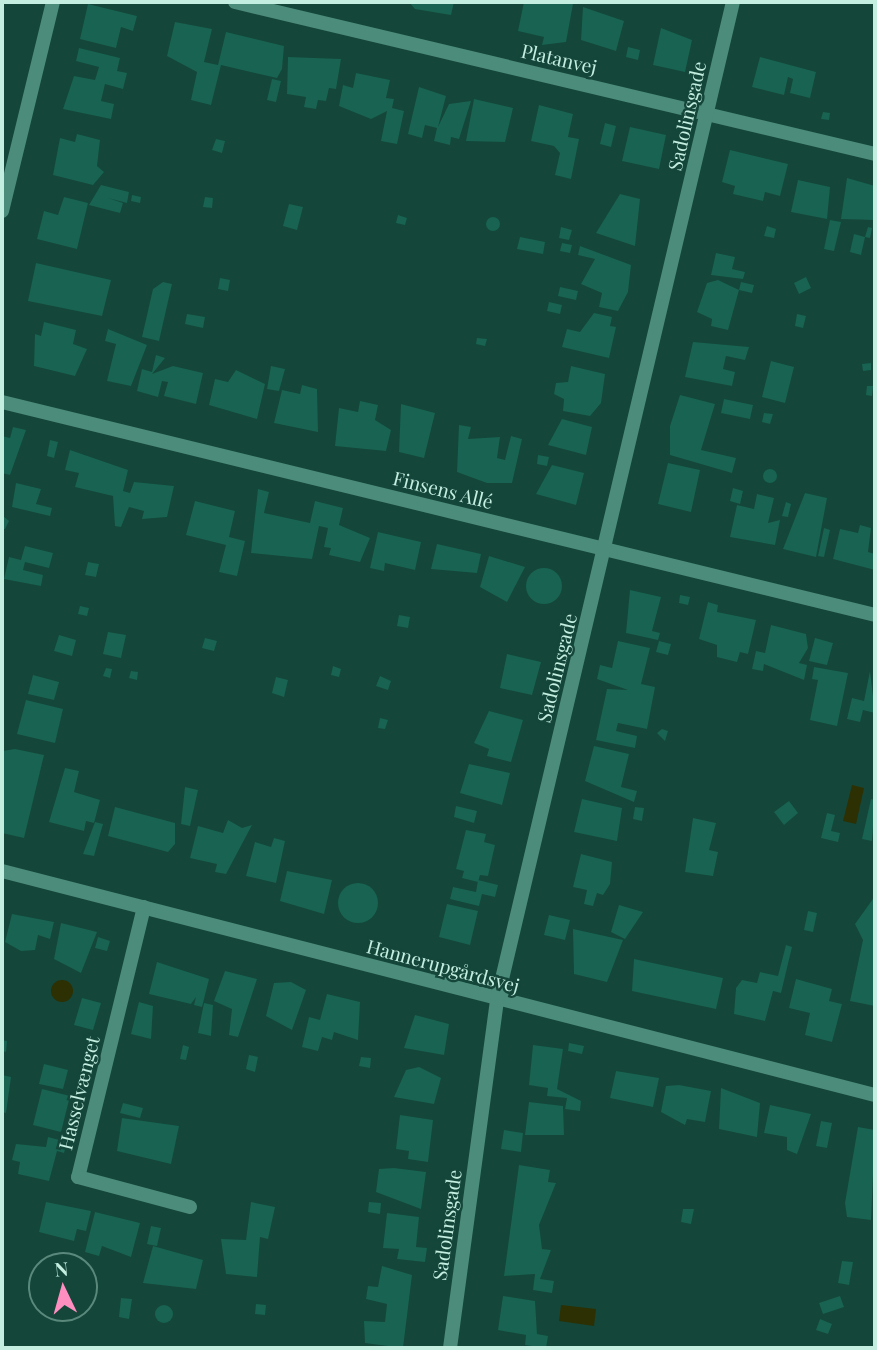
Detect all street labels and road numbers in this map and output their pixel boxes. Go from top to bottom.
street label: Platanvej [519,39,599,79]
street label: Sadolinsgade [663,59,711,173]
street label: Finsens Allé [390,467,496,513]
street label: Sadolinsgade [532,611,582,725]
street label: Hannerupgårdsvej [364,935,522,997]
street label: Hasselvænget [54,1034,104,1152]
street label: Sadolinsgade [428,1168,466,1282]

